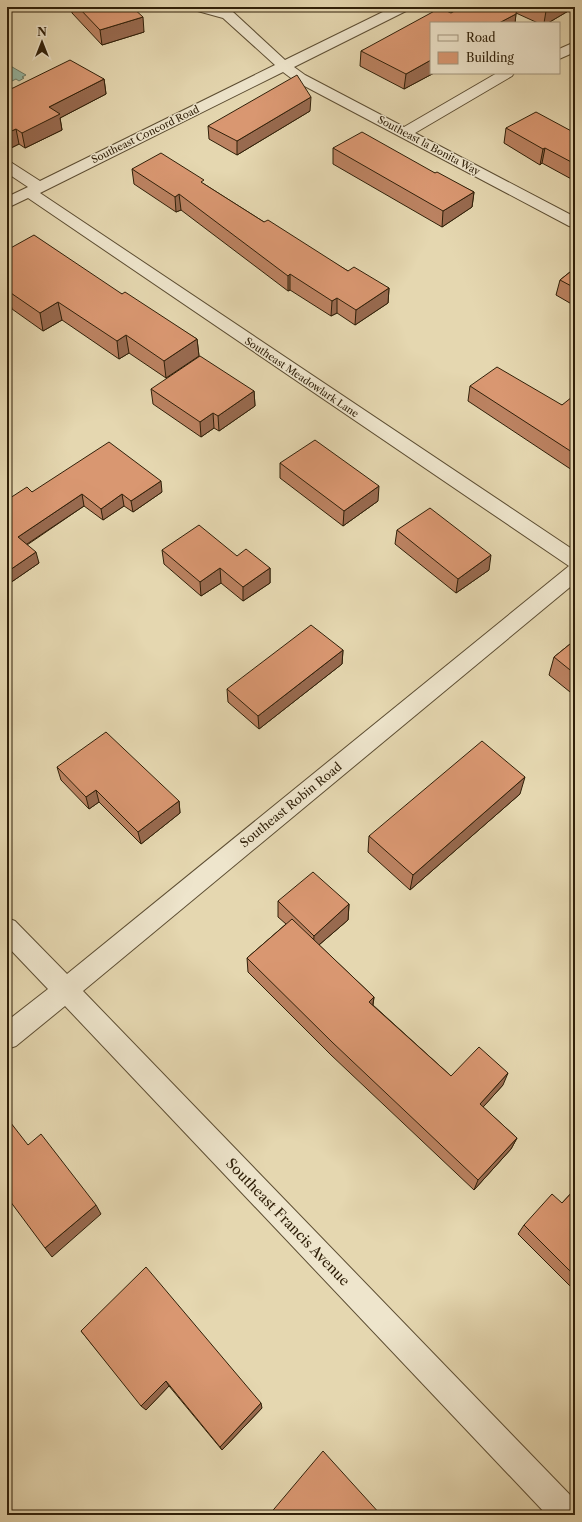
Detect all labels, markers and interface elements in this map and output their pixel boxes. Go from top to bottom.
north arrow [22,22,62,62]
legend [430,22,560,74]
text: N [37,25,47,39]
text: Road [466,30,496,45]
text: Building [466,50,514,65]
street label: Southeast Concord Road [89,103,201,166]
street label: Southeast la Bonita Way [375,113,483,178]
street label: Southeast Meadowlark Lane [242,334,362,421]
street label: Southeast Robin Road [237,758,345,850]
street label: Southeast Francis Avenue [222,1154,354,1290]

